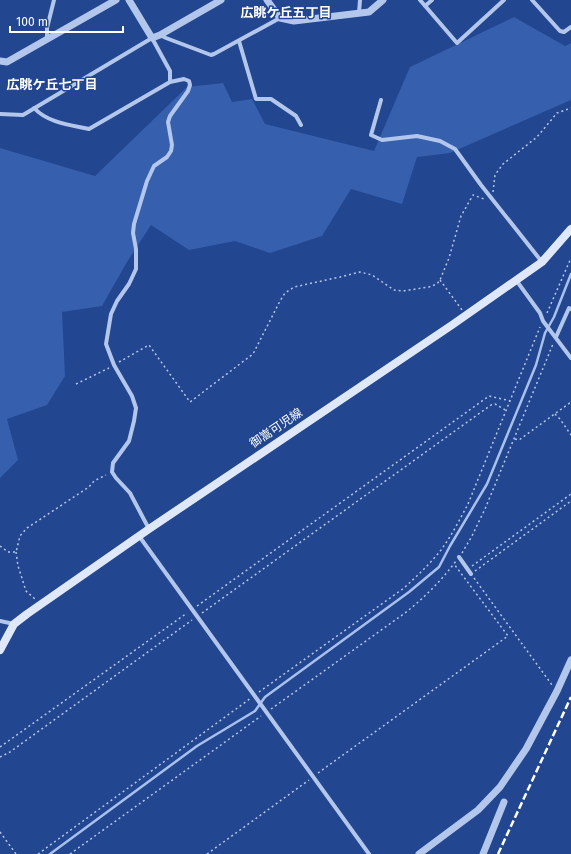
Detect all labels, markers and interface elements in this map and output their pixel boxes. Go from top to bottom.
district label: 広眺ケ丘五丁目 [240,5,332,20]
scale bar [10,8,123,34]
text: 100 m [16,15,48,29]
district label: 広眺ケ丘七丁目 [6,77,98,92]
street label: 御嵩可児線 [247,405,305,451]

